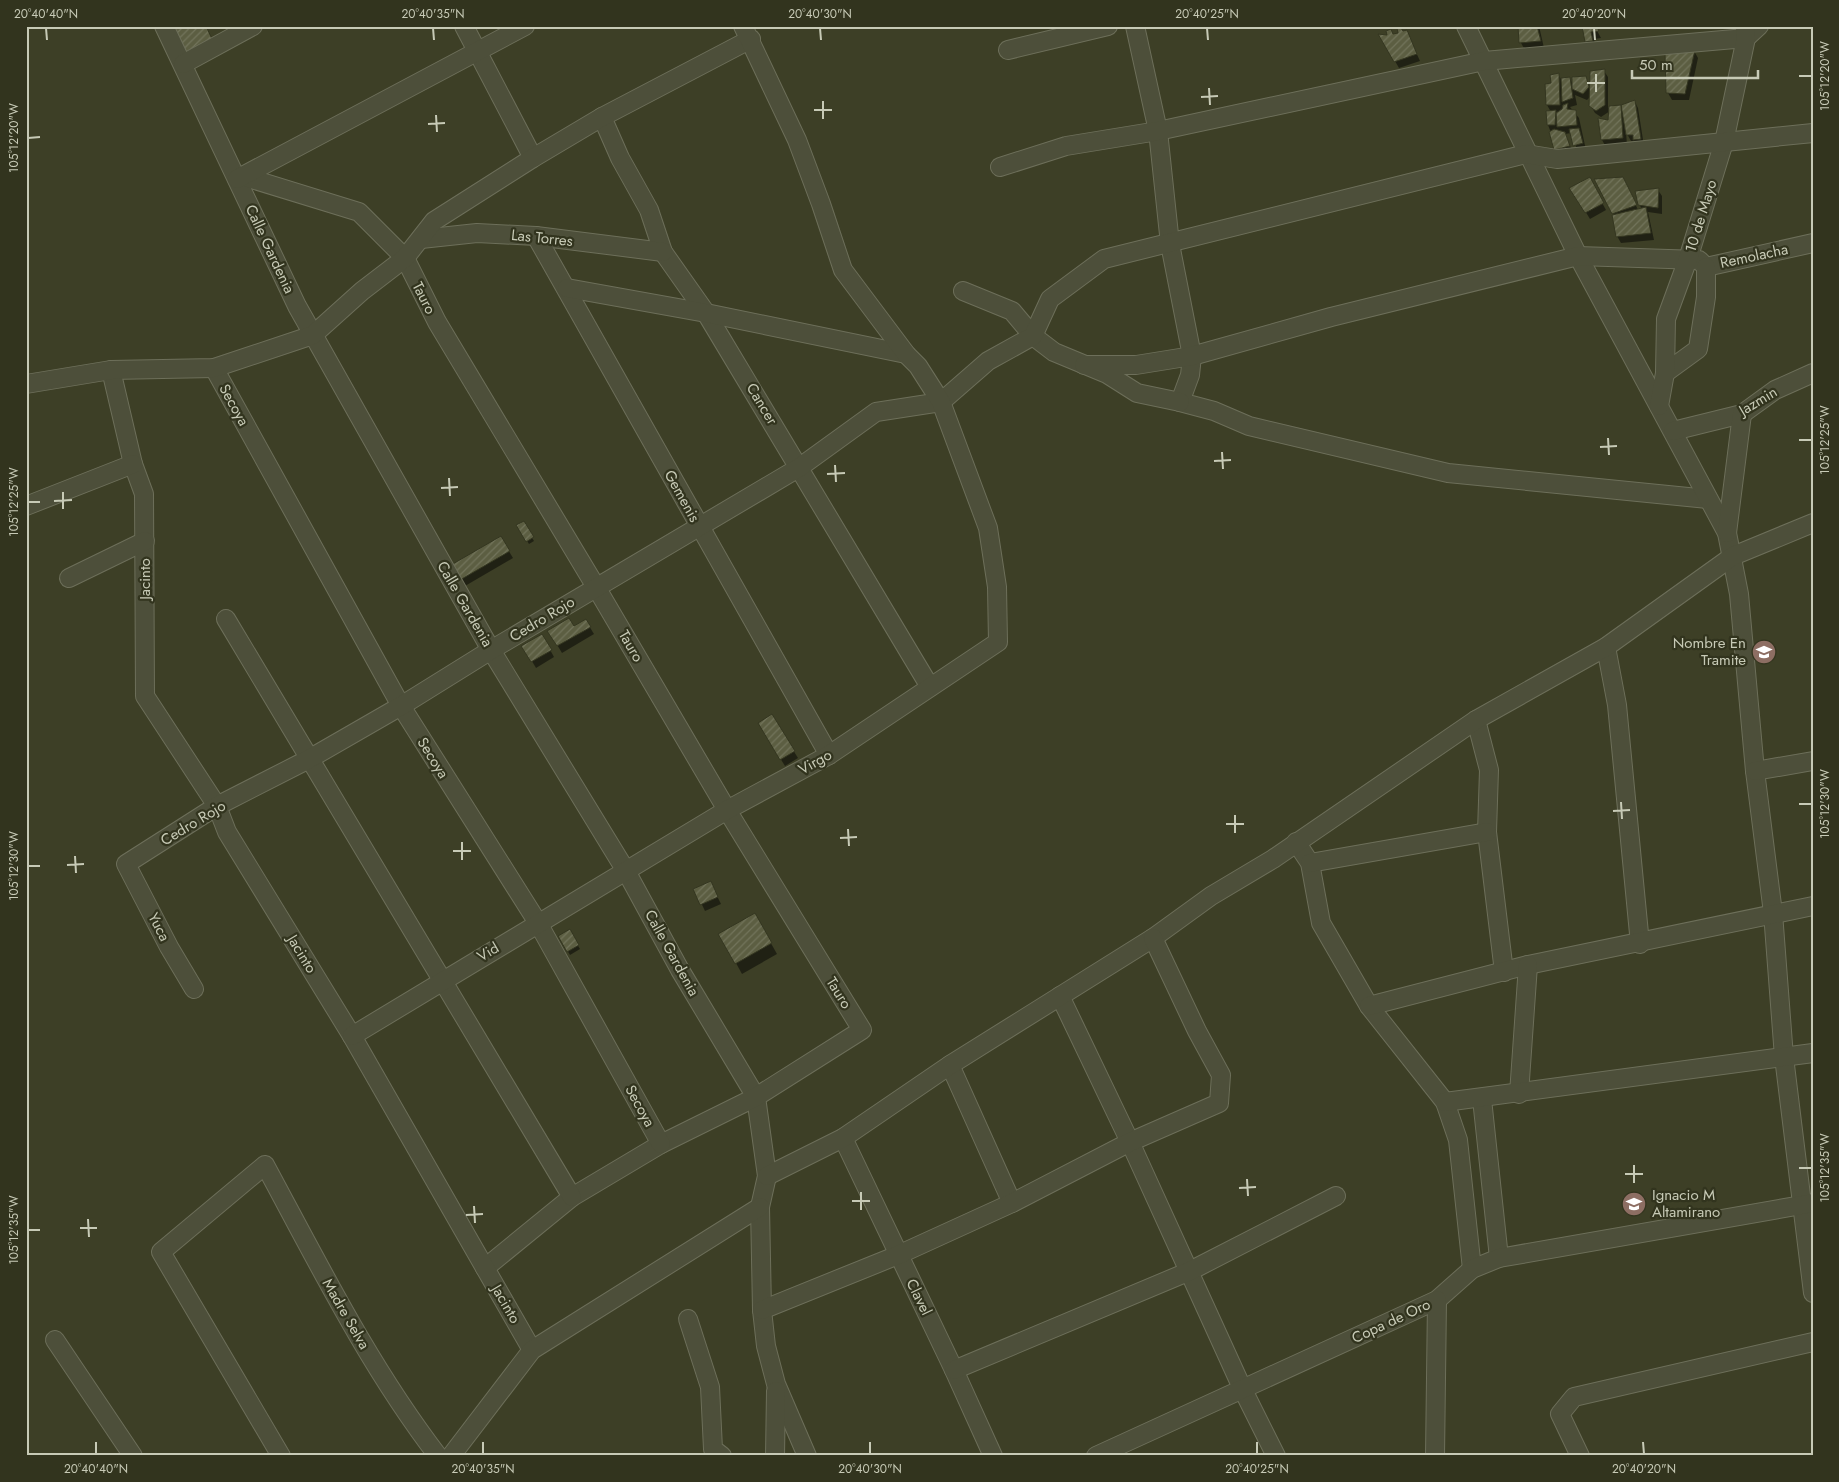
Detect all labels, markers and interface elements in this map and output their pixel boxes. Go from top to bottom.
text: 20°40'40"N [14,5,78,23]
text: 20°40'35"N [401,5,465,23]
text: 20°40'30"N [788,5,852,23]
text: 20°40'25"N [1175,5,1239,23]
text: 20°40'20"N [1562,5,1626,23]
text: 105°12'20"W [1816,41,1834,111]
scale bar [1632,48,1758,80]
text: 50 m [1639,54,1673,76]
text: 105°12'20"W [5,103,23,173]
street label: 10 de Mayo [1680,177,1722,255]
street label: Calle Gardenia [240,201,300,297]
street label: Las Torres [510,224,574,252]
street label: Remolacha [1718,238,1790,274]
street label: Tauro [407,278,441,318]
street label: Cancer [741,379,784,430]
street label: Secoya [213,380,255,430]
street label: Jazmin [1733,381,1781,422]
text: 105°12'25"W [1816,405,1834,475]
street label: Gemenis [659,466,705,526]
text: 105°12'25"W [5,467,23,537]
street label: Calle Gardenia [432,557,498,651]
street label: Jacinto [134,558,156,602]
street label: Cedro Rojo [505,591,579,647]
street label: Tauro [613,626,649,666]
place label: Nombre En Tramite [1673,632,1746,671]
school or university icon: Nombre En Tramite [1751,639,1777,665]
street label: Secoya [412,733,454,783]
street label: Virgo [794,744,836,780]
text: 105°12'30"W [1816,769,1834,839]
street label: Cedro Rojo [156,795,230,851]
text: 105°12'30"W [5,831,23,901]
street label: Calle Gardenia [639,906,705,1000]
street label: Yuca [143,909,175,945]
street label: Jacinto [281,929,322,977]
street label: Vid [473,937,503,967]
street label: Tauro [821,973,857,1013]
street label: Secoya [619,1081,661,1131]
text: 105°12'35"W [1816,1133,1834,1203]
place label: Ignacio M Altamirano [1652,1184,1720,1223]
school or university icon: Ignacio M Altamirano [1621,1191,1647,1217]
text: 105°12'35"W [5,1195,23,1265]
street label: Madre Selva [317,1275,375,1353]
street label: Clavel [901,1275,937,1319]
street label: Jacinto [485,1279,526,1327]
street label: Copa de Oro [1348,1293,1434,1349]
text: 20°40'40"N [64,1460,128,1478]
text: 20°40'35"N [451,1460,515,1478]
text: 20°40'30"N [838,1460,902,1478]
text: 20°40'25"N [1225,1460,1289,1478]
text: 20°40'20"N [1612,1460,1676,1478]

